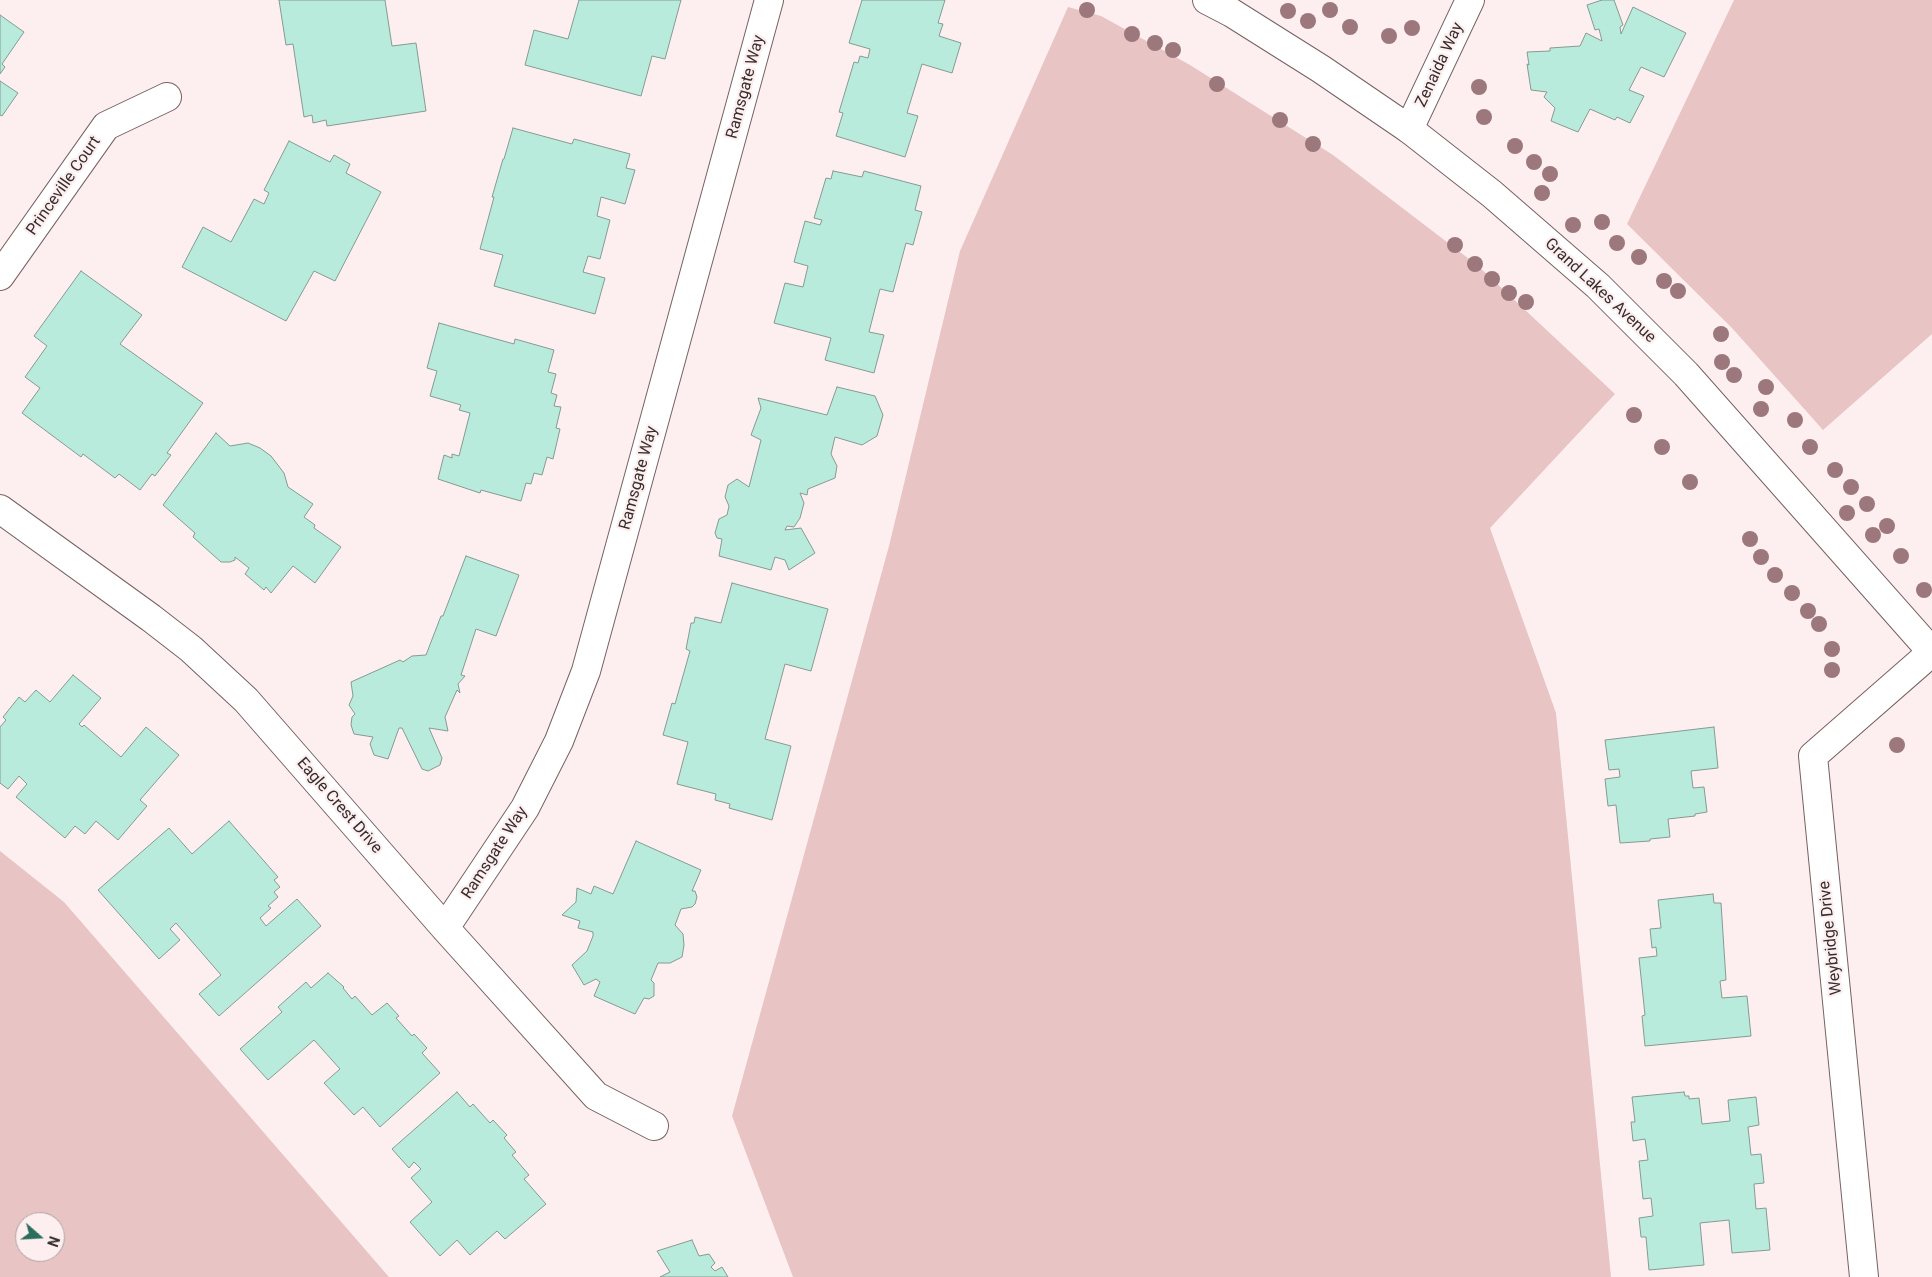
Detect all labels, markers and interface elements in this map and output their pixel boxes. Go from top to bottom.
street label: Zenaida Way [1412,20,1468,110]
street label: Ramsgate Way [723,33,769,141]
street label: Princeville Court [23,133,105,239]
street label: Grand Lakes Avenue [1540,235,1660,347]
street label: Ramsgate Way [616,424,662,532]
street label: Eagle Crest Drive [292,754,386,858]
street label: Ramsgate Way [458,803,532,903]
street label: Weybridge Drive [1815,880,1847,996]
north arrow [15,1212,65,1262]
text: N [44,1234,62,1249]

